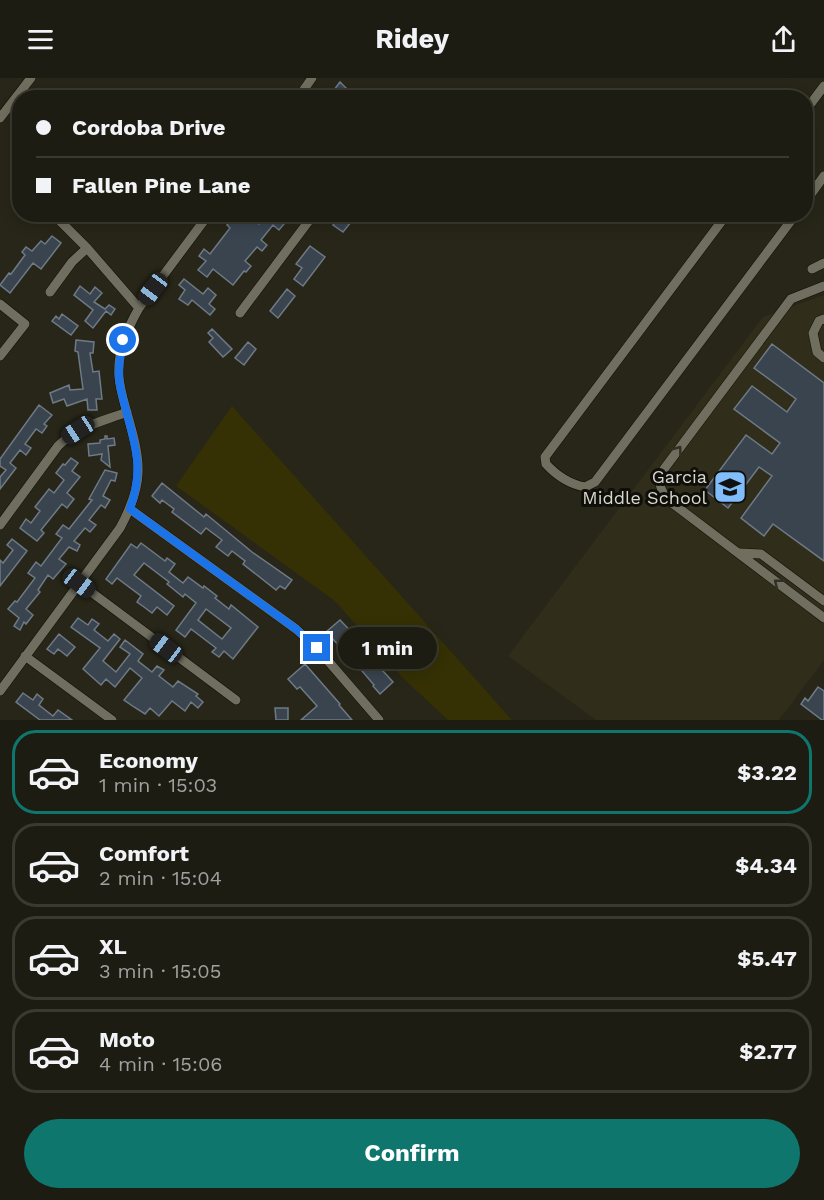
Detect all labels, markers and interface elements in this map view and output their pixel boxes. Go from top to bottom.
icon: menu [24,23,57,56]
text: Ridey [375,23,449,55]
icon: share [767,23,800,56]
text: Cordoba Drive [72,115,225,140]
text: Fallen Pine Lane [72,173,250,198]
car [135,269,171,309]
route start [109,326,136,353]
car [58,413,98,447]
one-way arrow [671,446,682,457]
place label: Garcia Middle School [582,466,707,508]
school or university icon: Garcia Middle School [712,469,748,505]
car [59,565,99,601]
one-way arrow [773,579,784,590]
callout: 1 min [338,627,437,669]
car [146,630,186,666]
route end [303,634,330,661]
text: 1 min [362,636,413,660]
icon: car [27,745,81,799]
text: Economy [99,748,198,773]
text: $3.22 [737,760,797,785]
text: 1 min · 15:03 [99,773,217,797]
icon: car [27,838,81,892]
text: Comfort [99,841,189,866]
text: $4.34 [735,853,797,878]
text: 2 min · 15:04 [99,866,222,890]
icon: car [27,931,81,985]
text: XL [99,934,127,959]
text: $5.47 [737,946,797,971]
text: 3 min · 15:05 [99,959,221,983]
icon: car [27,1024,81,1078]
text: Moto [99,1027,155,1052]
text: $2.77 [739,1039,797,1064]
text: 4 min · 15:06 [99,1052,223,1076]
button: Confirm [24,1119,800,1188]

